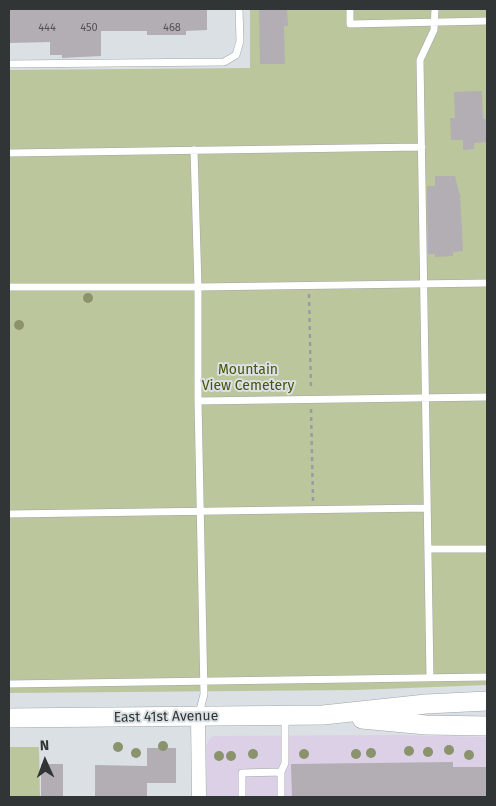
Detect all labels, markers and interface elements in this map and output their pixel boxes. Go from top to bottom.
house number: 444 [38,21,56,35]
house number: 450 [80,21,98,35]
house number: 468 [163,21,181,35]
park label: Mountain View Cemetery [202,362,294,394]
street label: East 41st Avenue [114,708,218,726]
north arrow [20,736,70,786]
text: N [40,737,49,754]

